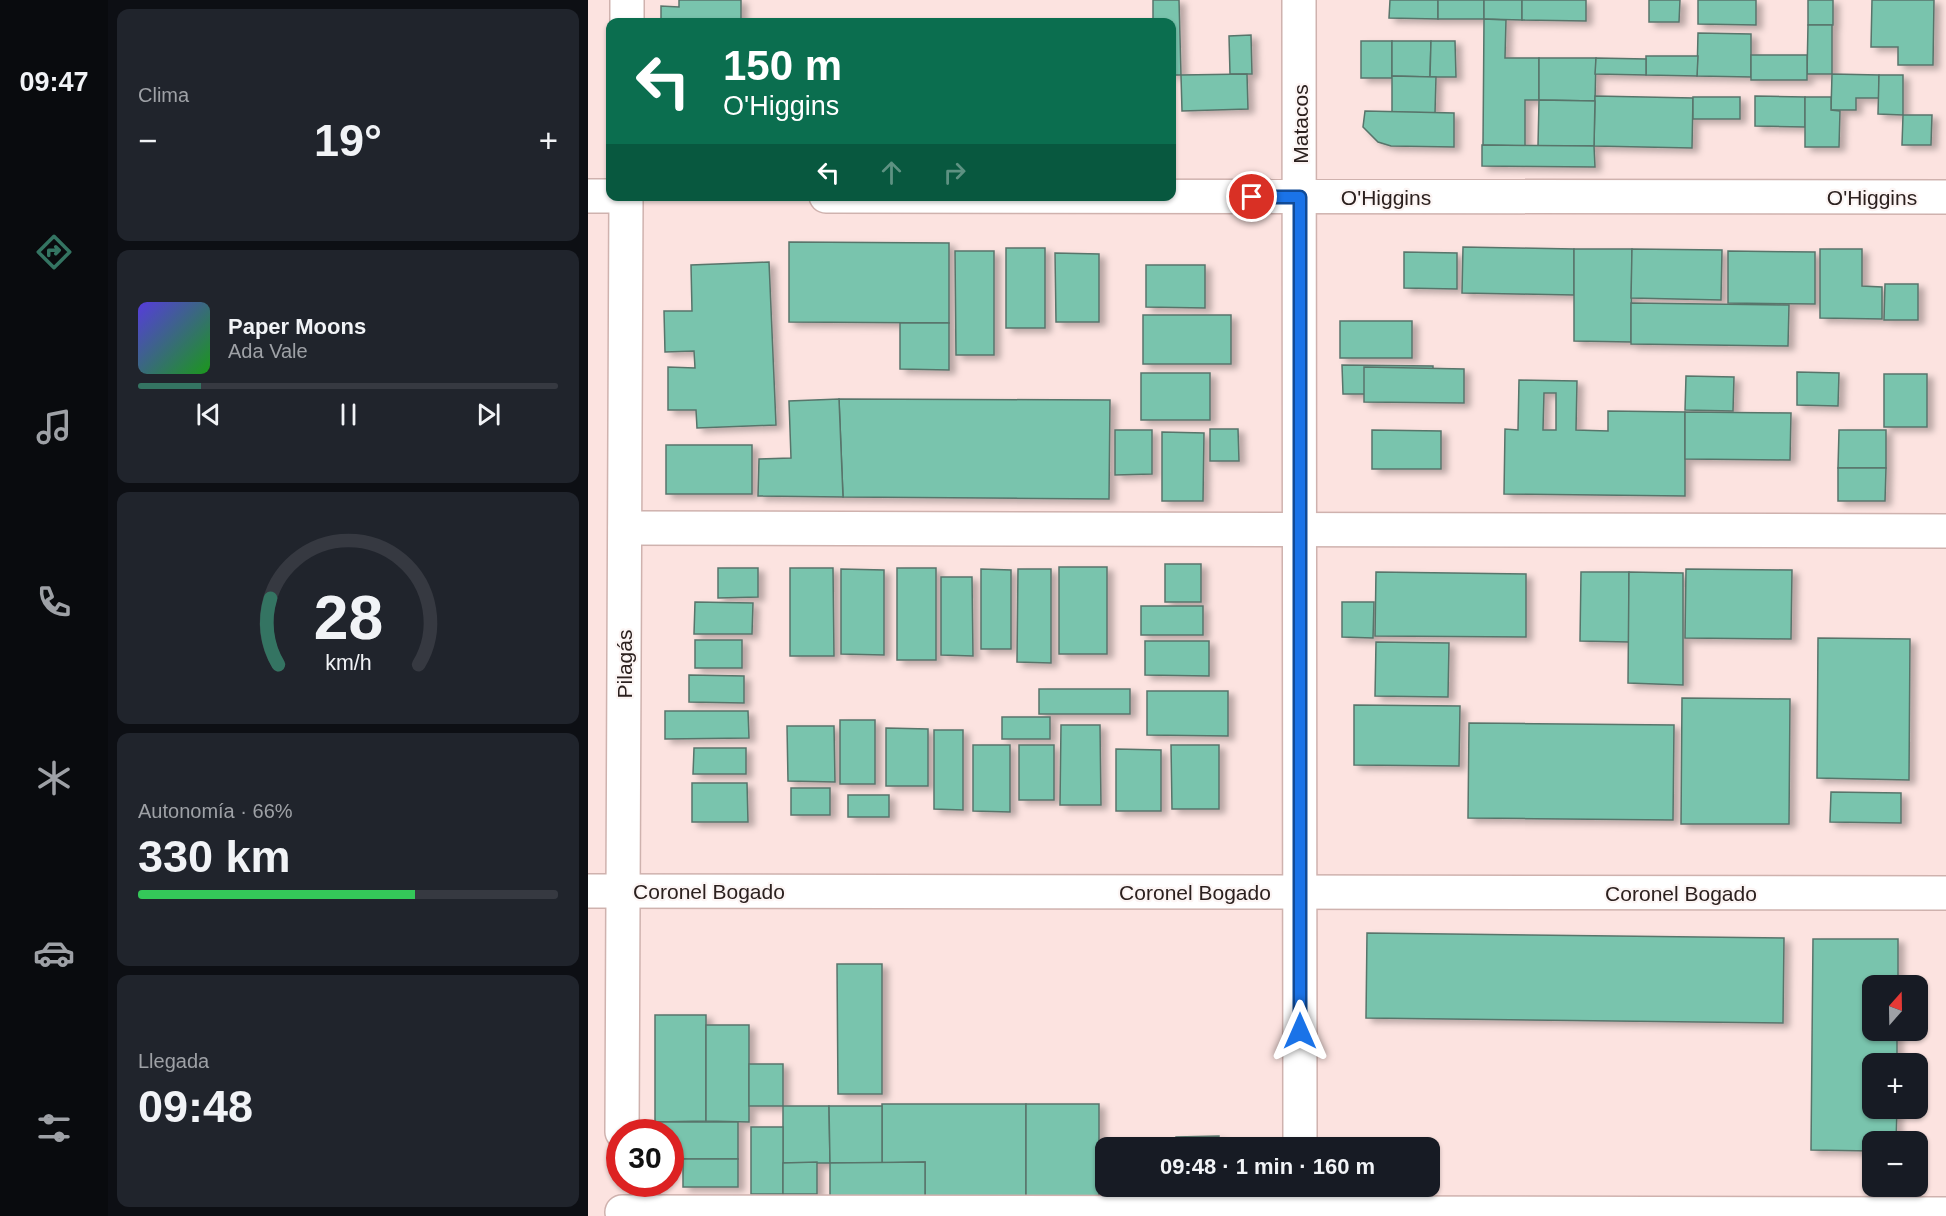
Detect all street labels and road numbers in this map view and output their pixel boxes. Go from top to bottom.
street label: Matacos [1289,84,1312,164]
street label: O'Higgins [1341,186,1431,209]
street label: O'Higgins [1827,186,1917,209]
street label: Pilagás [613,630,636,698]
street label: Coronel Bogado [633,880,785,903]
street label: Coronel Bogado [1119,881,1271,904]
street label: Coronel Bogado [1605,882,1757,905]

